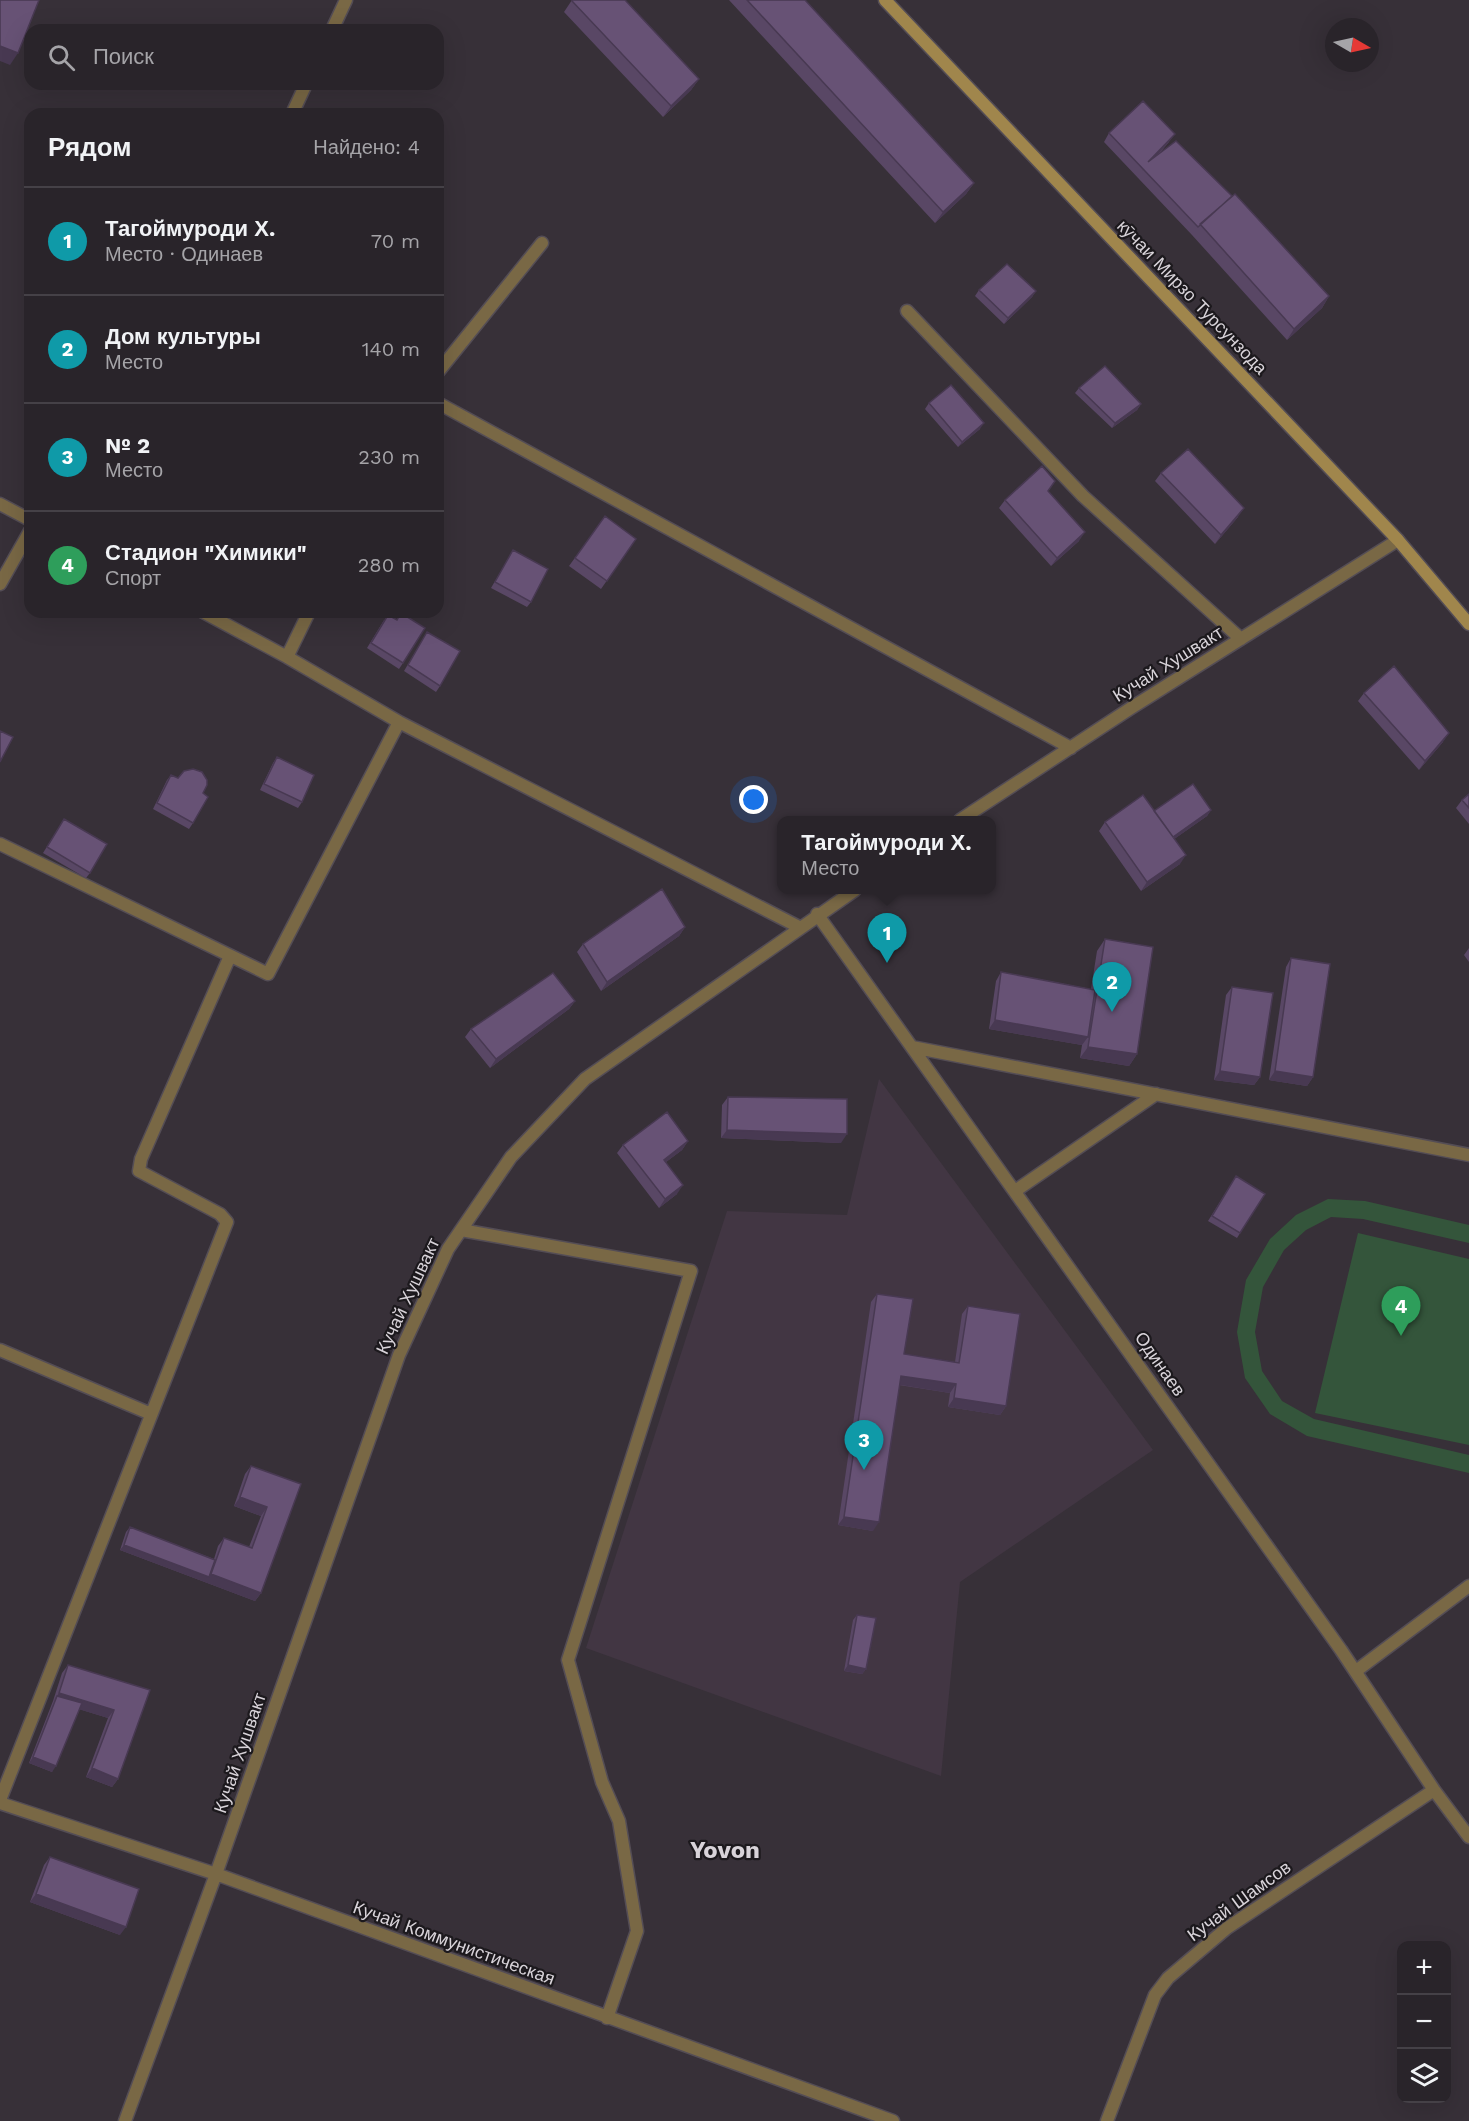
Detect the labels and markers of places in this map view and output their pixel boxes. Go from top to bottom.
pin: 1 [868,914,906,963]
pin: 2 [1092,962,1132,1012]
pin: 4 [1382,1286,1420,1336]
pin: 3 [844,1420,884,1470]

